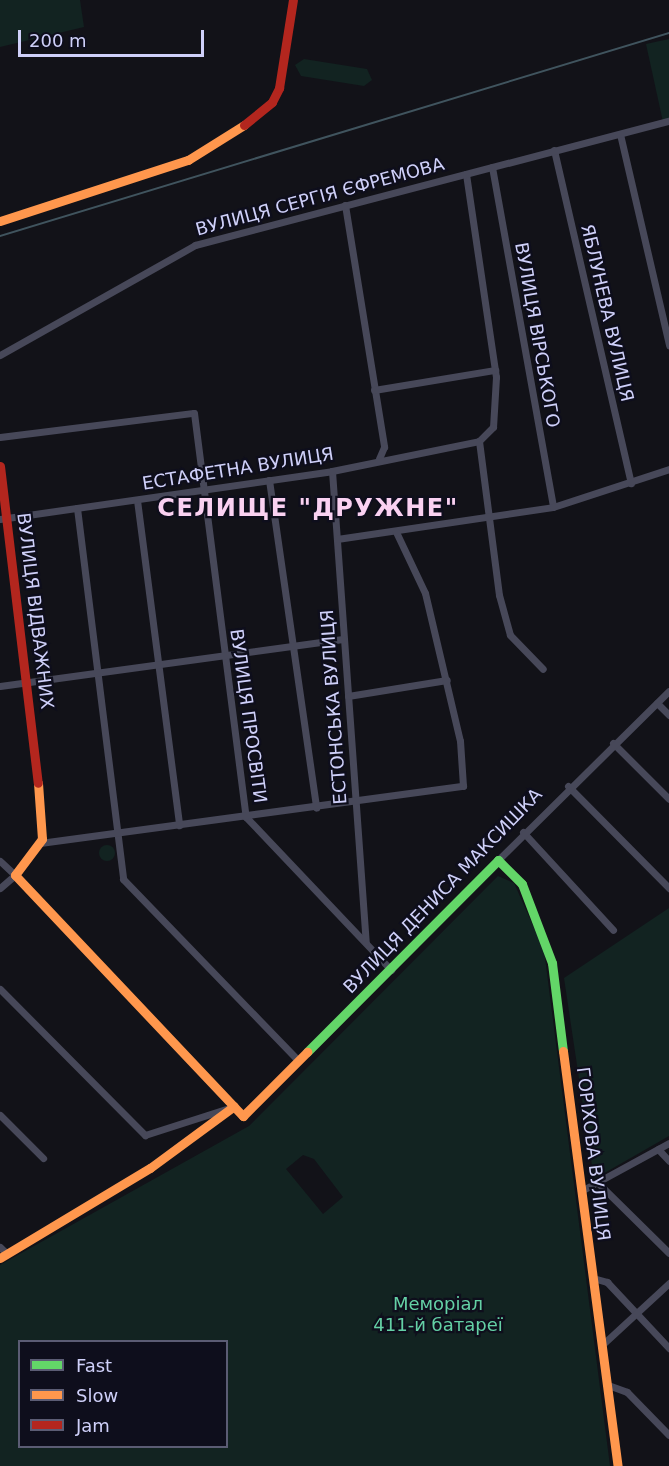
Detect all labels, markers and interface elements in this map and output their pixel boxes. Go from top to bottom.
scale bar [21,18,207,56]
text: 200 m [29,30,87,51]
street label: ВУЛИЦЯ СЕРГІЯ ЄФРЕМОВА [193,153,447,241]
street label: ЯБЛУНЕВА ВУЛИЦЯ [576,222,638,404]
street label: ВУЛИЦЯ ВІРСЬКОГО [510,241,564,429]
street label: ЕСТАФЕТНА ВУЛИЦЯ [141,443,335,495]
district label: СЕЛИЩЕ "ДРУЖНЕ" [157,495,459,523]
street label: ВУЛИЦЯ ВІДВАЖНИХ [12,512,58,710]
street label: ЕСТОНСЬКА ВУЛИЦЯ [316,609,352,805]
street label: ВУЛИЦЯ ПРОСВІТИ [225,627,271,805]
street label: ВУЛИЦЯ ДЕНИСА МАКСИШКА [339,784,547,998]
street label: ГОРІХОВА ВУЛИЦЯ [572,1066,614,1242]
park label: Меморіал 411-й батареї [373,1294,503,1336]
legend [18,1340,228,1448]
text: Fast [76,1355,112,1376]
text: Slow [76,1385,118,1406]
text: Jam [76,1415,110,1436]

